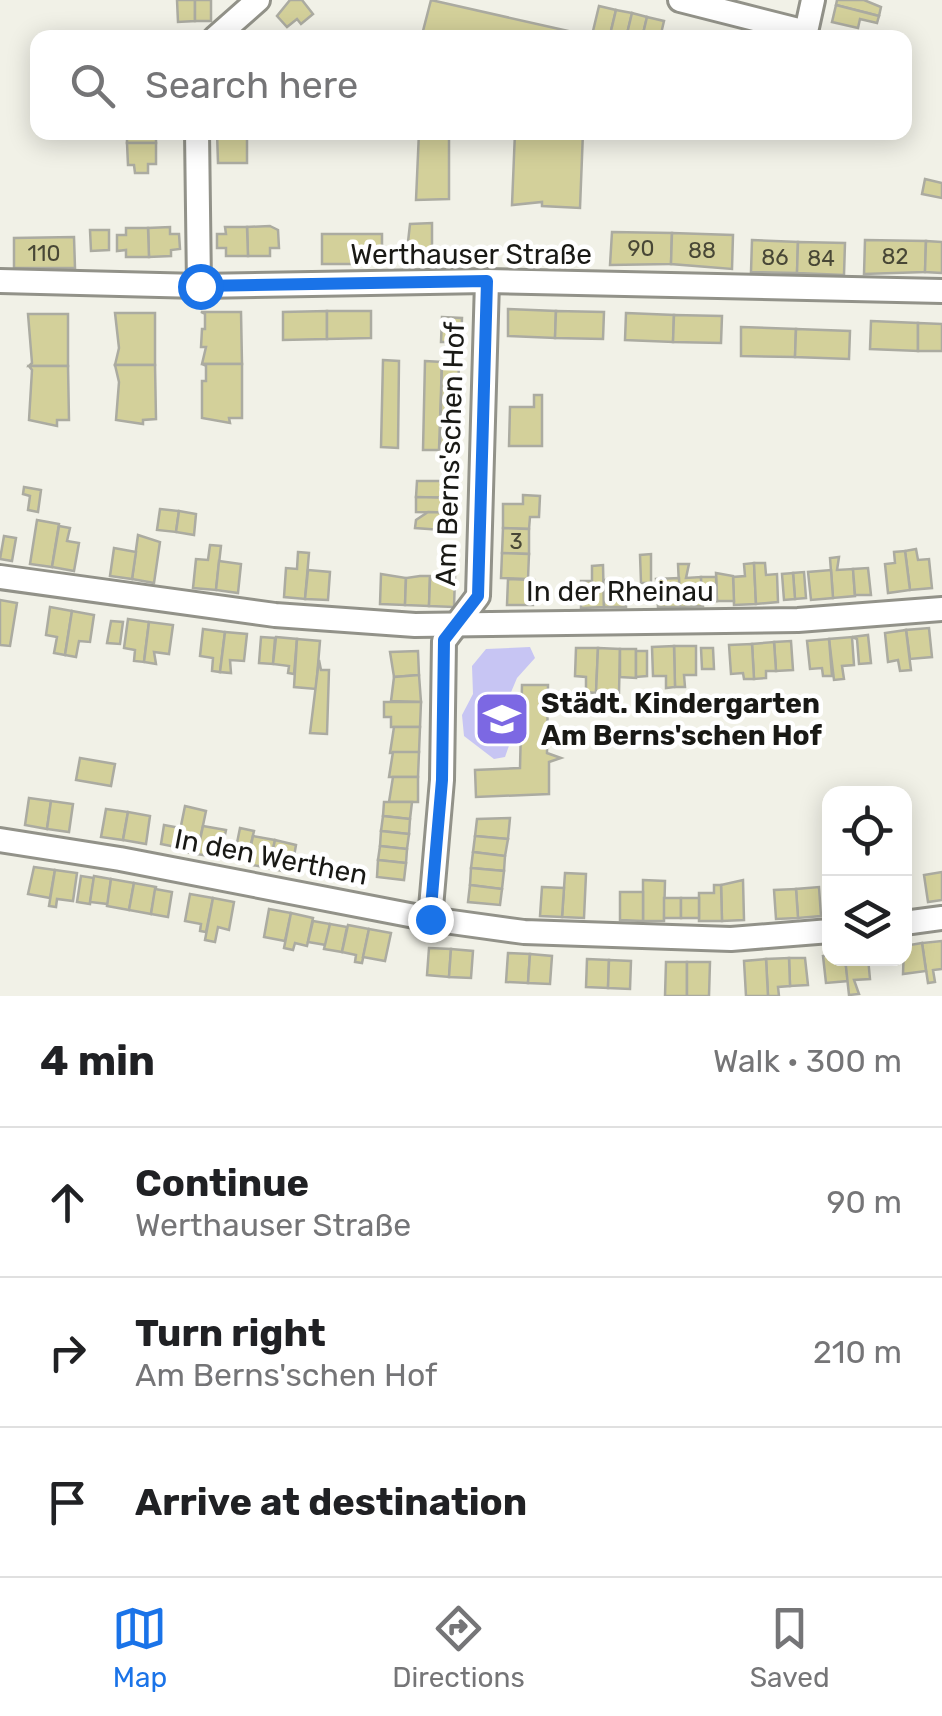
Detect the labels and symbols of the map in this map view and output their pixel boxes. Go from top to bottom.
house number: 90 [627,235,655,262]
house number: 88 [688,237,716,264]
street label: Werthauser Straße [350,238,592,271]
house number: 110 [28,240,60,267]
house number: 82 [882,243,908,270]
house number: 86 [761,244,789,271]
house number: 84 [807,245,835,272]
route start [178,264,224,310]
street label: Am Berns'schen Hof [429,321,471,587]
house number: 3 [509,528,523,555]
street label: In der Rheinau [526,575,714,608]
place label: Städt. Kindergarten Am Berns'schen Hof [541,687,823,752]
school or university icon: Städt. Kindergarten Am Berns'schen Hof [472,689,532,749]
street label: In den Werthen [172,822,370,892]
route end [408,897,454,943]

